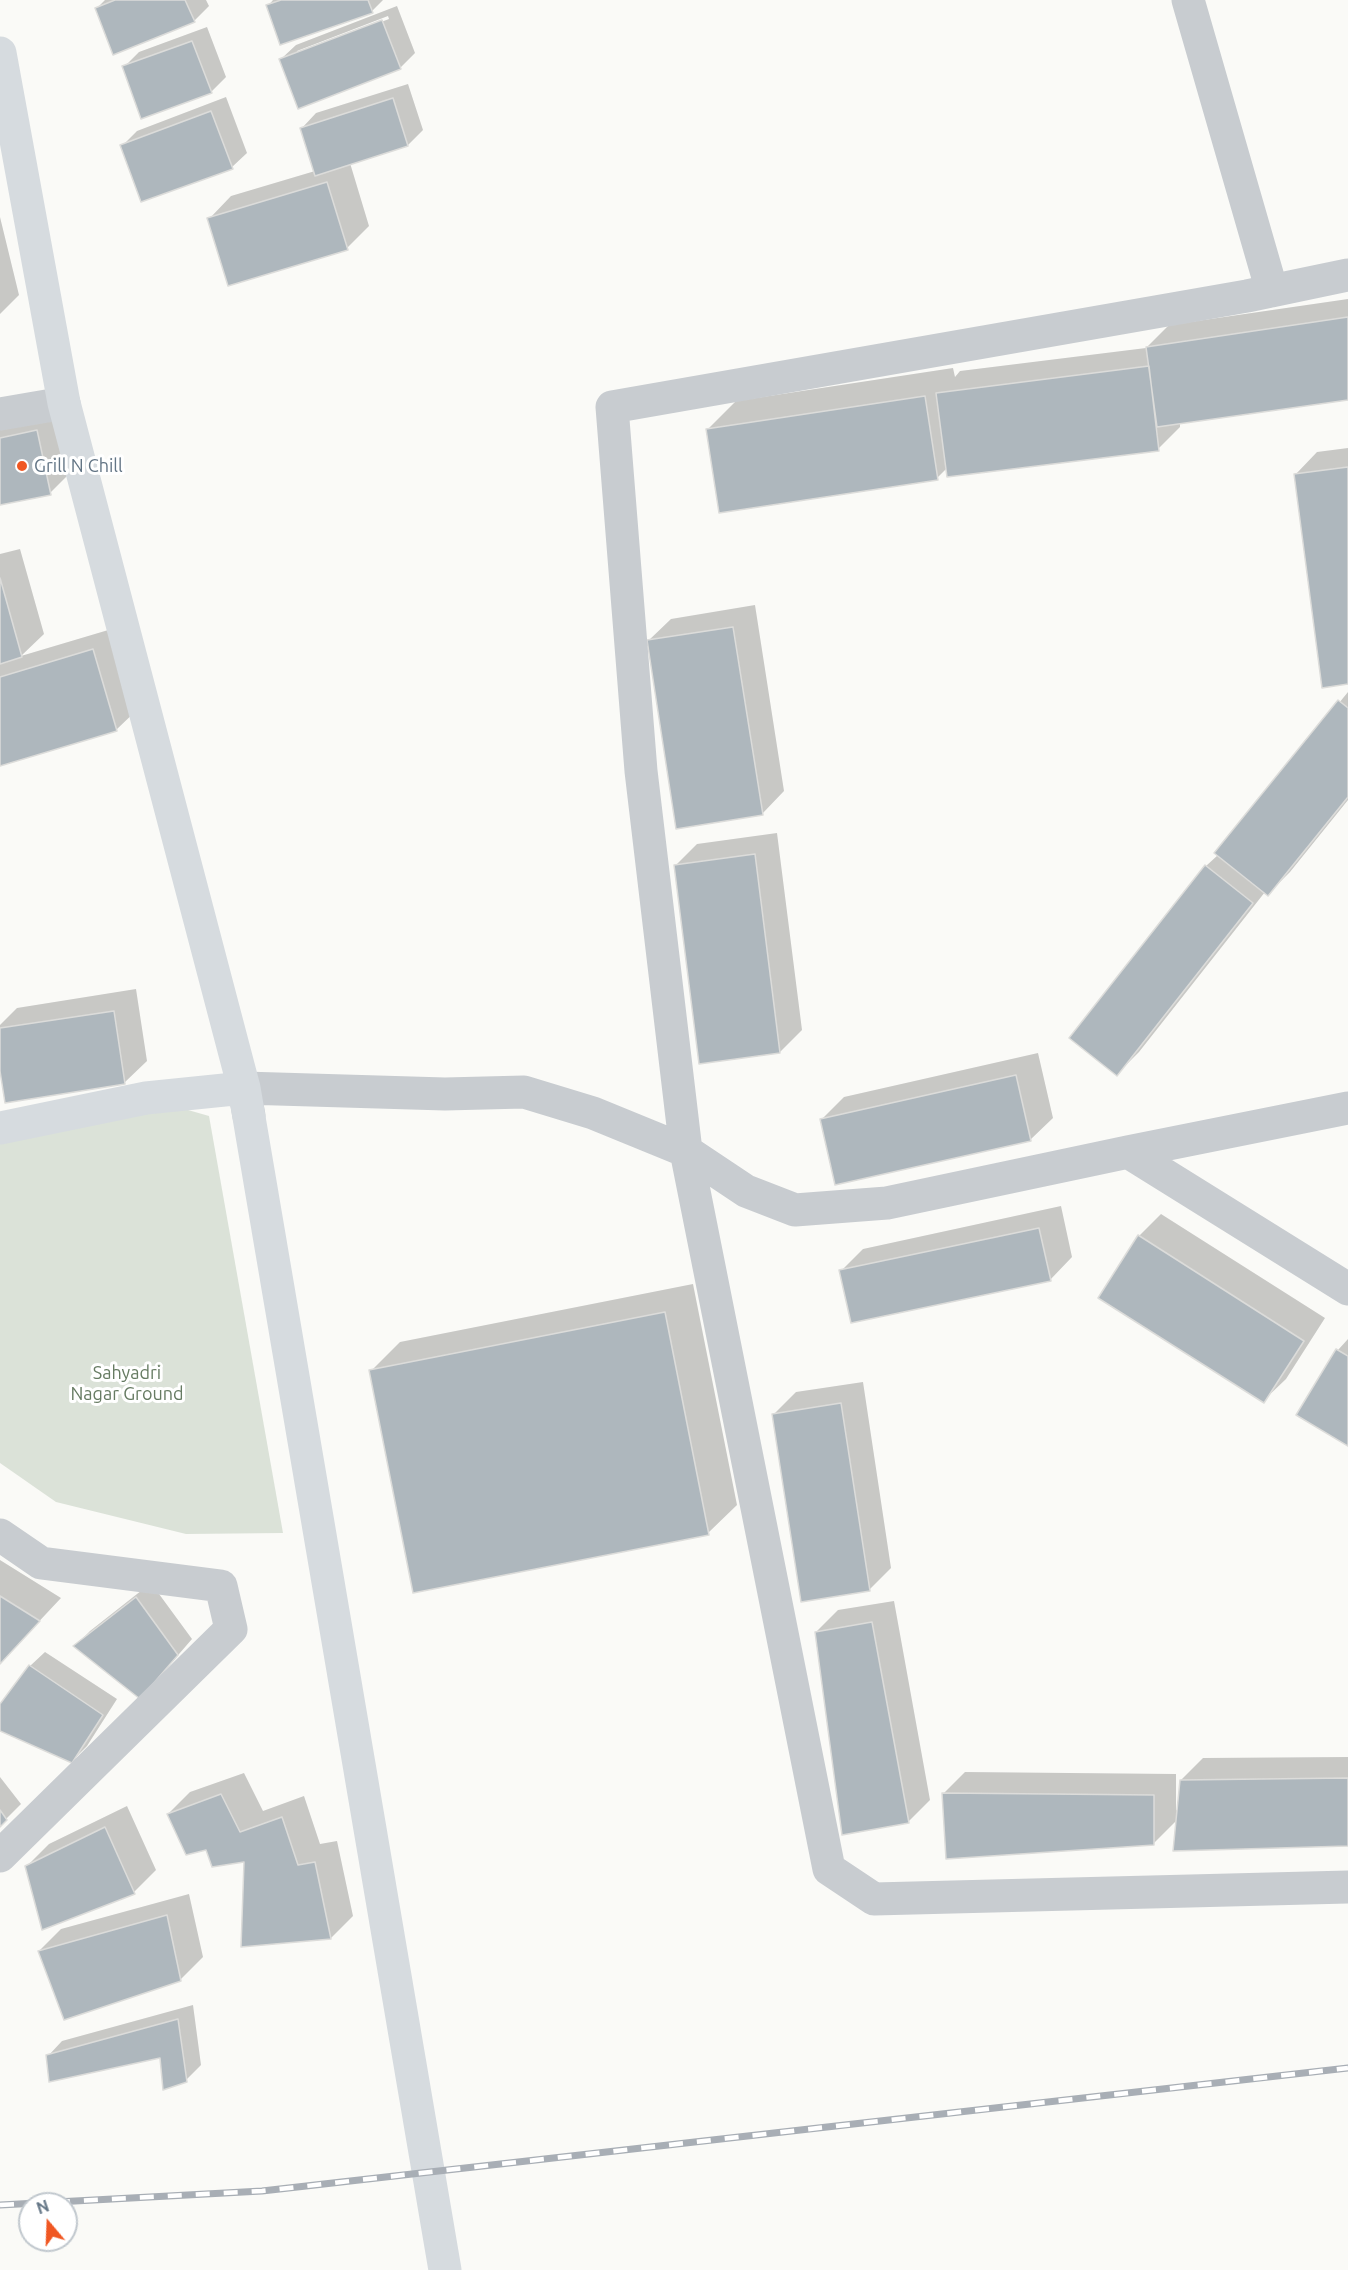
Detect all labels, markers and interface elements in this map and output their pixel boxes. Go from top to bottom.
place label: Grill N Chill [34,455,123,477]
marker: Grill N Chill [15,459,29,473]
park label: Sahyadri Nagar Ground [70,1362,184,1404]
north arrow [18,2192,78,2252]
text: N [34,2196,51,2217]

